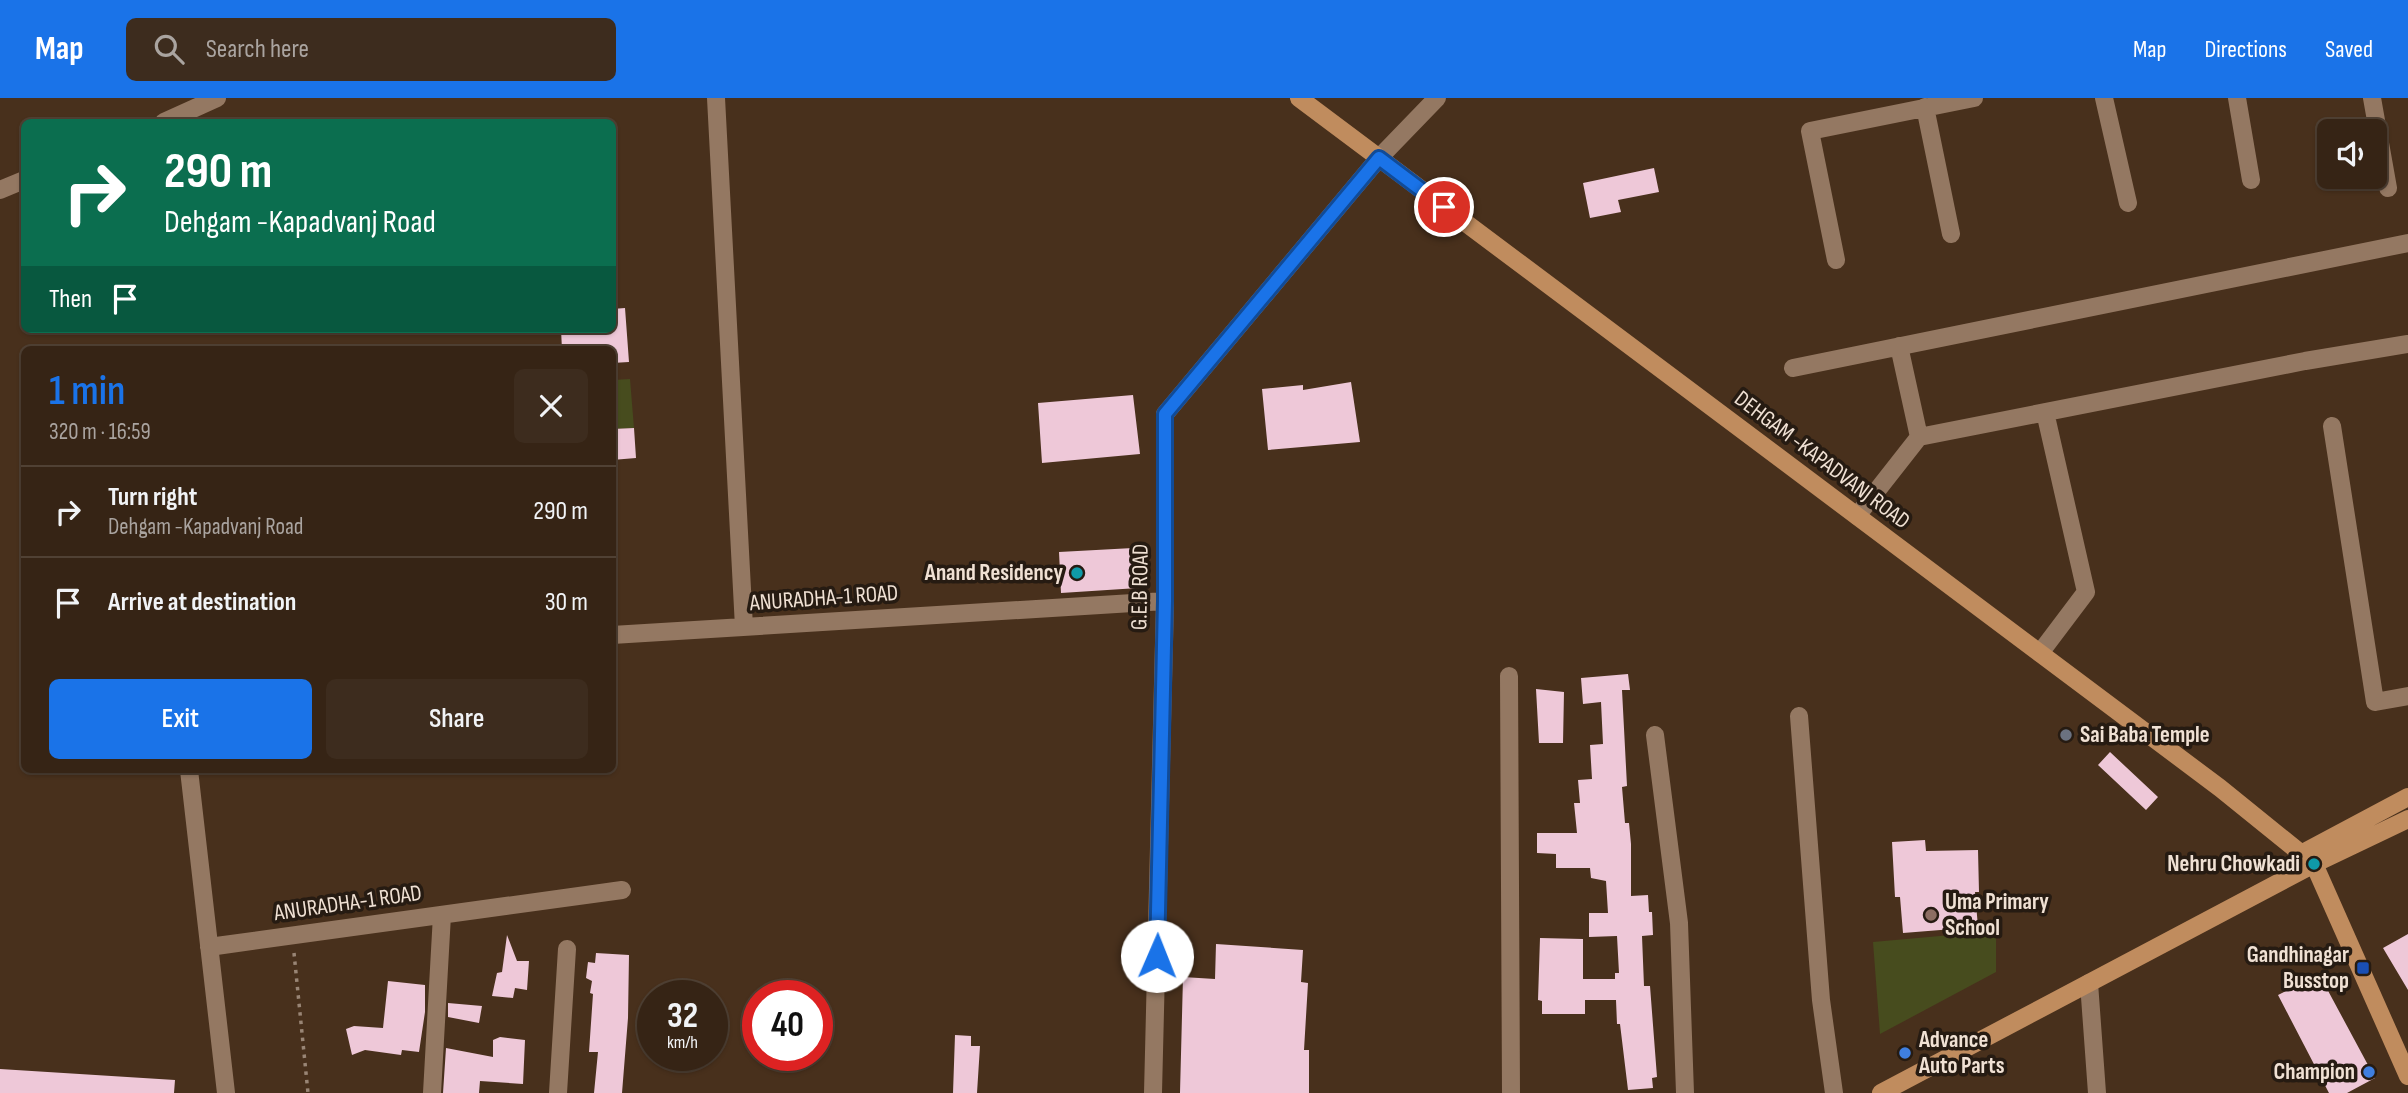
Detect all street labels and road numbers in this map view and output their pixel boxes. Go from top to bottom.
street label: DEHGAM -KAPADVANJ ROAD [1729,385,1915,535]
street label: G.E.B ROAD [1125,544,1155,630]
street label: ANURADHA-1 ROAD [748,579,899,617]
street label: ANURADHA-1 ROAD [271,879,424,927]

